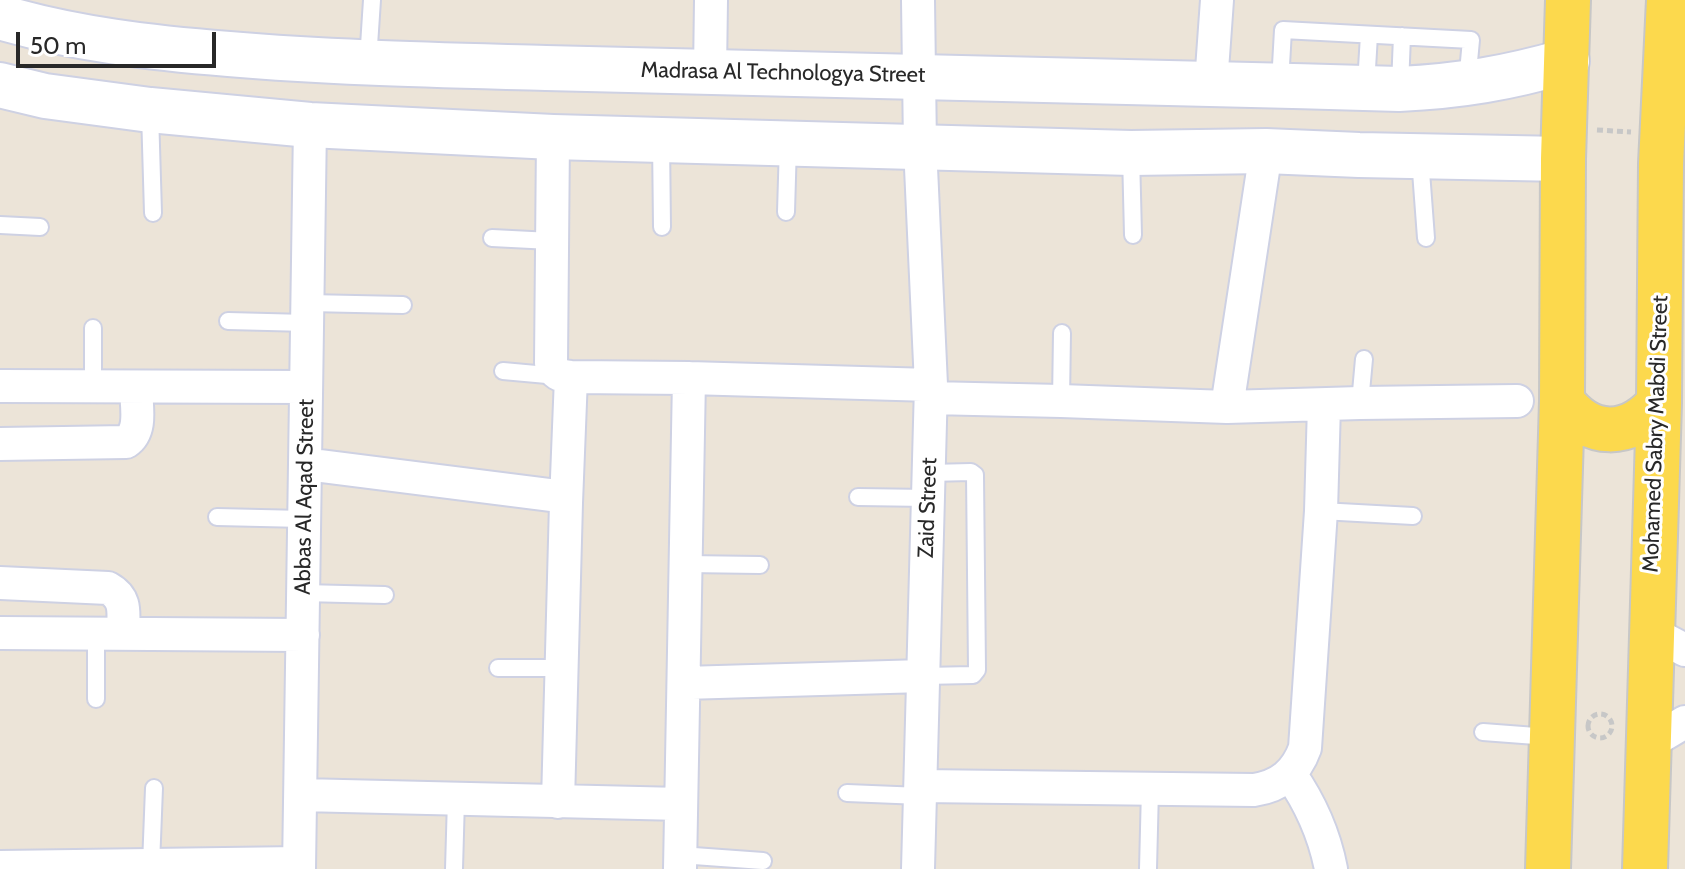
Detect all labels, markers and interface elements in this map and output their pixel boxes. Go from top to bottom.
scale bar [20,16,220,66]
text: 50 m [30,31,86,60]
street label: Madrasa Al Technologya Street [640,57,926,89]
street label: Mohamed Sabry Mabdi Street [1638,295,1674,573]
street label: Abbas Al Aqad Street [290,399,320,595]
street label: Zaid Street [913,457,943,559]

